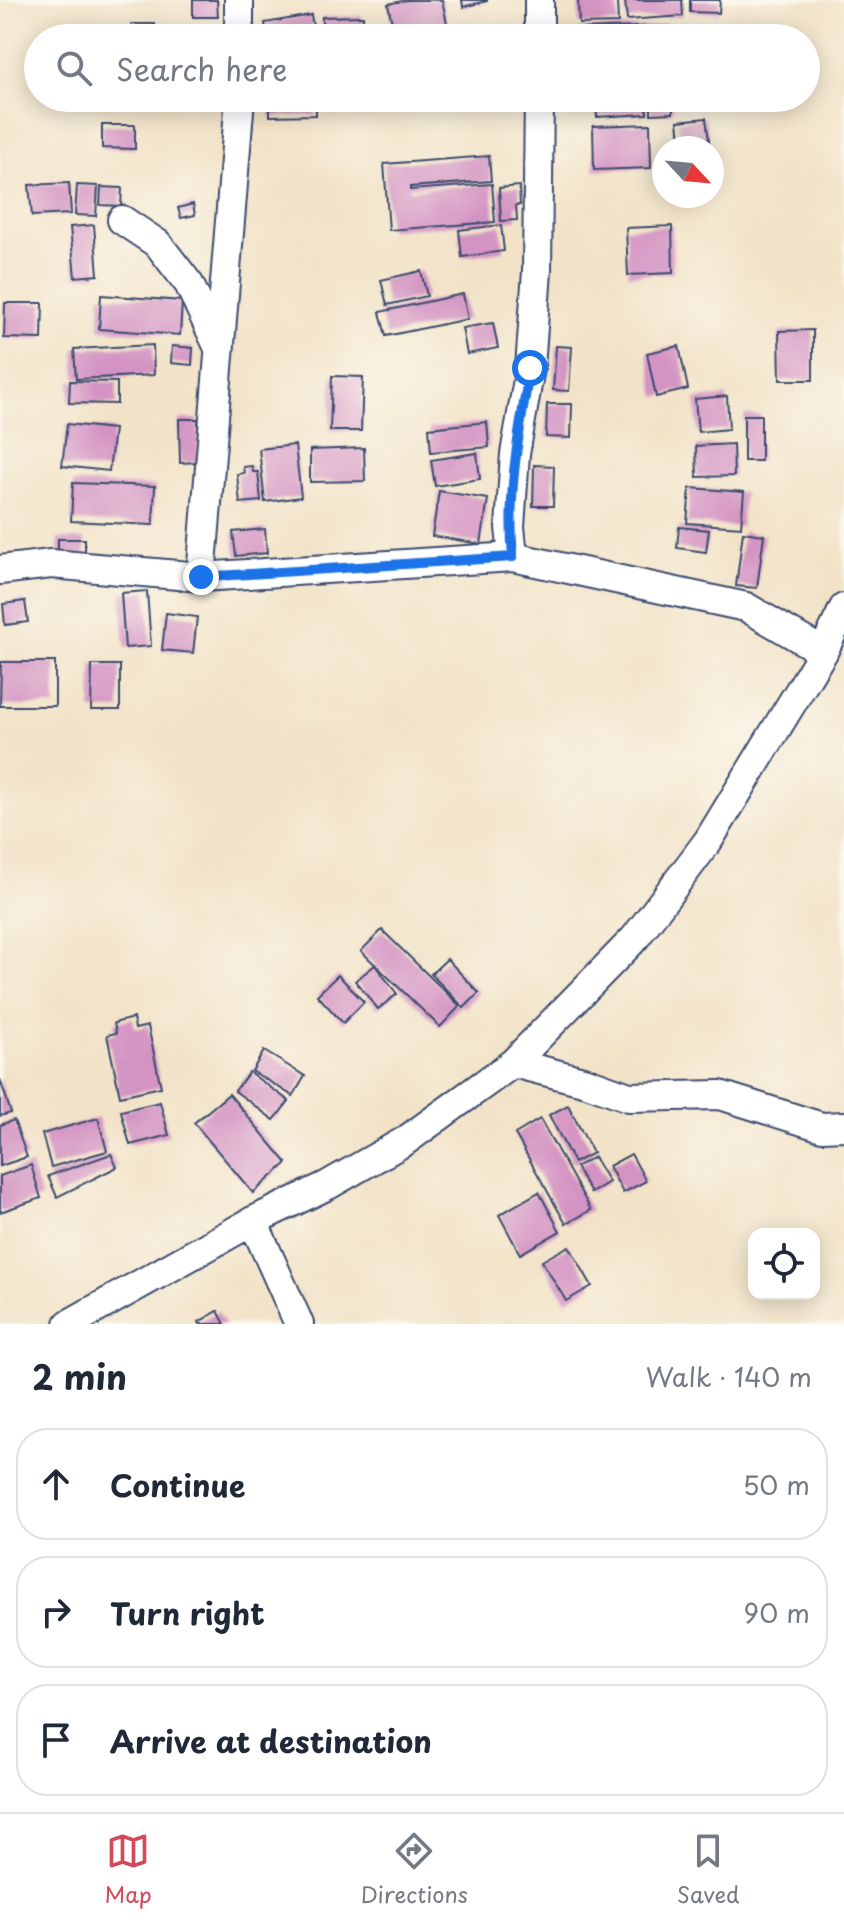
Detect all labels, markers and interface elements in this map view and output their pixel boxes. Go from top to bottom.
search box [24,24,820,112]
icon: search [52,46,96,90]
text: Search here [116,46,288,91]
north arrow [652,136,724,208]
route start [512,350,548,386]
route end [183,559,219,595]
map controls [748,1228,820,1300]
button: locate [748,1228,820,1300]
text: 2 min [32,1350,127,1402]
text: Walk · 140 m [646,1357,812,1396]
icon: ahead [34,1462,78,1506]
text: Continue [110,1462,245,1507]
text: 50 m [743,1465,810,1504]
icon: right [34,1590,78,1634]
text: Turn right [110,1590,265,1635]
text: 90 m [743,1593,810,1632]
icon: arrive [34,1718,78,1762]
text: Arrive at destination [110,1718,432,1763]
tab: Map [105,1829,152,1910]
tab: Directions [361,1829,468,1910]
tab: Saved [677,1829,739,1910]

